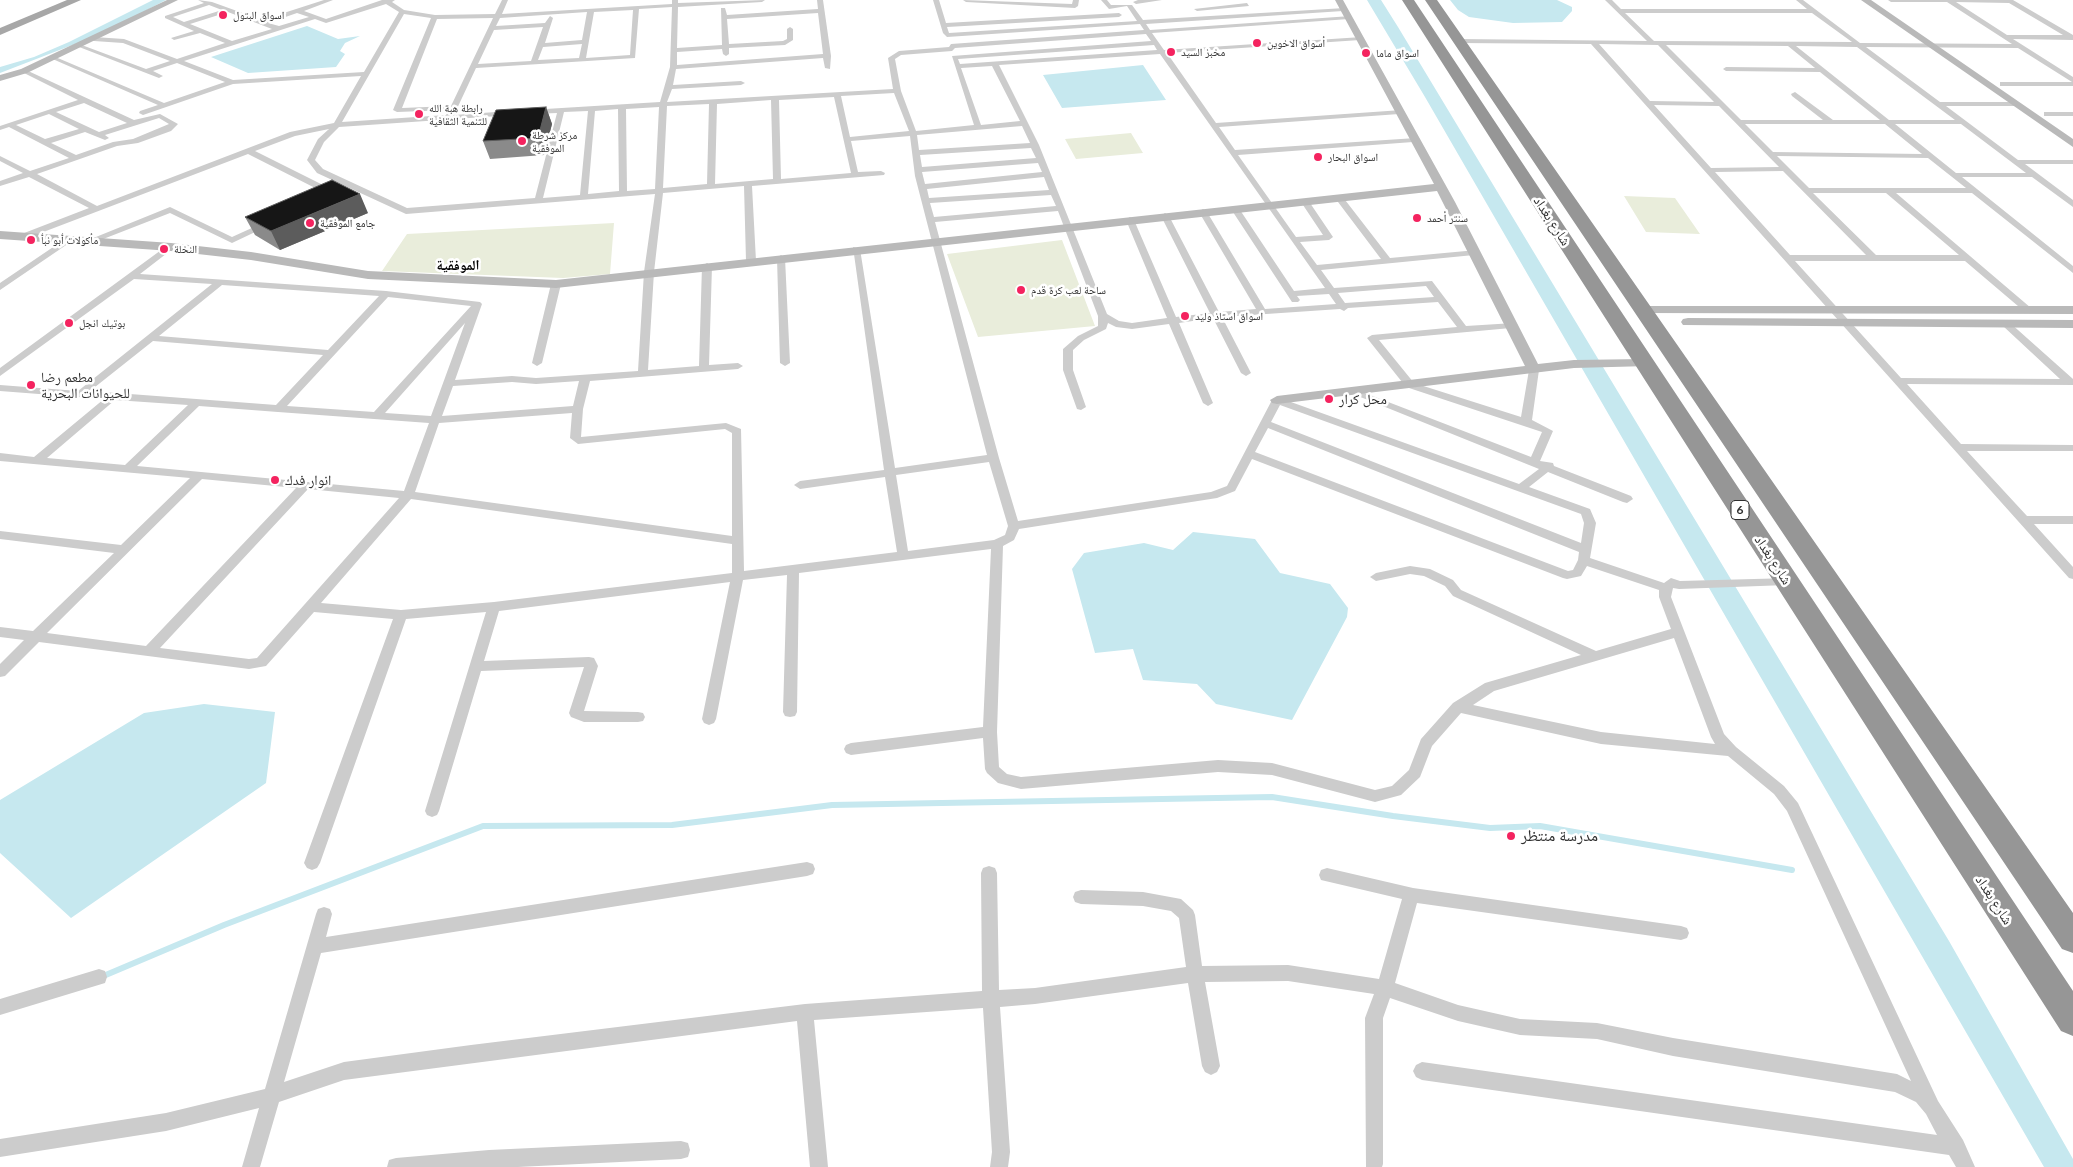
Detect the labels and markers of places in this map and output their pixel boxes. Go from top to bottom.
place label: اسواق البتول [233,8,284,22]
marker: اسواق البتول [217,9,229,21]
place label: أسواق الاخوين [1267,36,1325,50]
marker: أسواق الاخوين [1251,37,1263,49]
place label: مخبز السيد [1181,45,1225,59]
marker: مخبز السيد [1165,46,1177,58]
place label: اسواق ماما [1376,46,1419,60]
marker: اسواق ماما [1360,47,1372,59]
place label: رابطة هبة الله للتنمية الثقافية [429,101,487,127]
marker: رابطة هبة الله للتنمية الثقافية [413,108,425,120]
place label: مركز شرطة الموفقية [532,128,577,154]
marker: مركز شرطة الموفقية [516,135,528,147]
place label: اسواق البحار [1328,150,1378,164]
marker: اسواق البحار [1312,151,1324,163]
place label: سنتر أحمد [1427,211,1468,225]
marker: سنتر أحمد [1411,212,1423,224]
place label: جامع الموفقية [320,216,375,230]
marker: جامع الموفقية [304,217,316,229]
place label: مأكولات ٲبو نبٲ [41,233,98,247]
marker: مأكولات ٲبو نبٲ [25,234,37,246]
place label: النخلة [174,242,197,256]
marker: النخلة [158,243,170,255]
place label: ساحة لعب كرة قدم [1031,283,1106,297]
marker: ساحة لعب كرة قدم [1015,284,1027,296]
place label: اسواق استاذ وليد [1195,309,1263,323]
marker: اسواق استاذ وليد [1179,310,1191,322]
place label: بوتيك انجل [79,316,125,330]
marker: بوتيك انجل [63,317,75,329]
place label: مطعم رضا للحيوانات البحرية [41,369,130,402]
marker: مطعم رضا للحيوانات البحرية [25,379,37,391]
place label: محل كرار [1339,391,1387,407]
marker: محل كرار [1323,393,1335,405]
place label: انوار فدك [285,472,331,488]
marker: انوار فدك [269,474,281,486]
place label: مدرسة منتظر [1521,826,1598,846]
marker: مدرسة منتظر [1505,830,1517,842]

